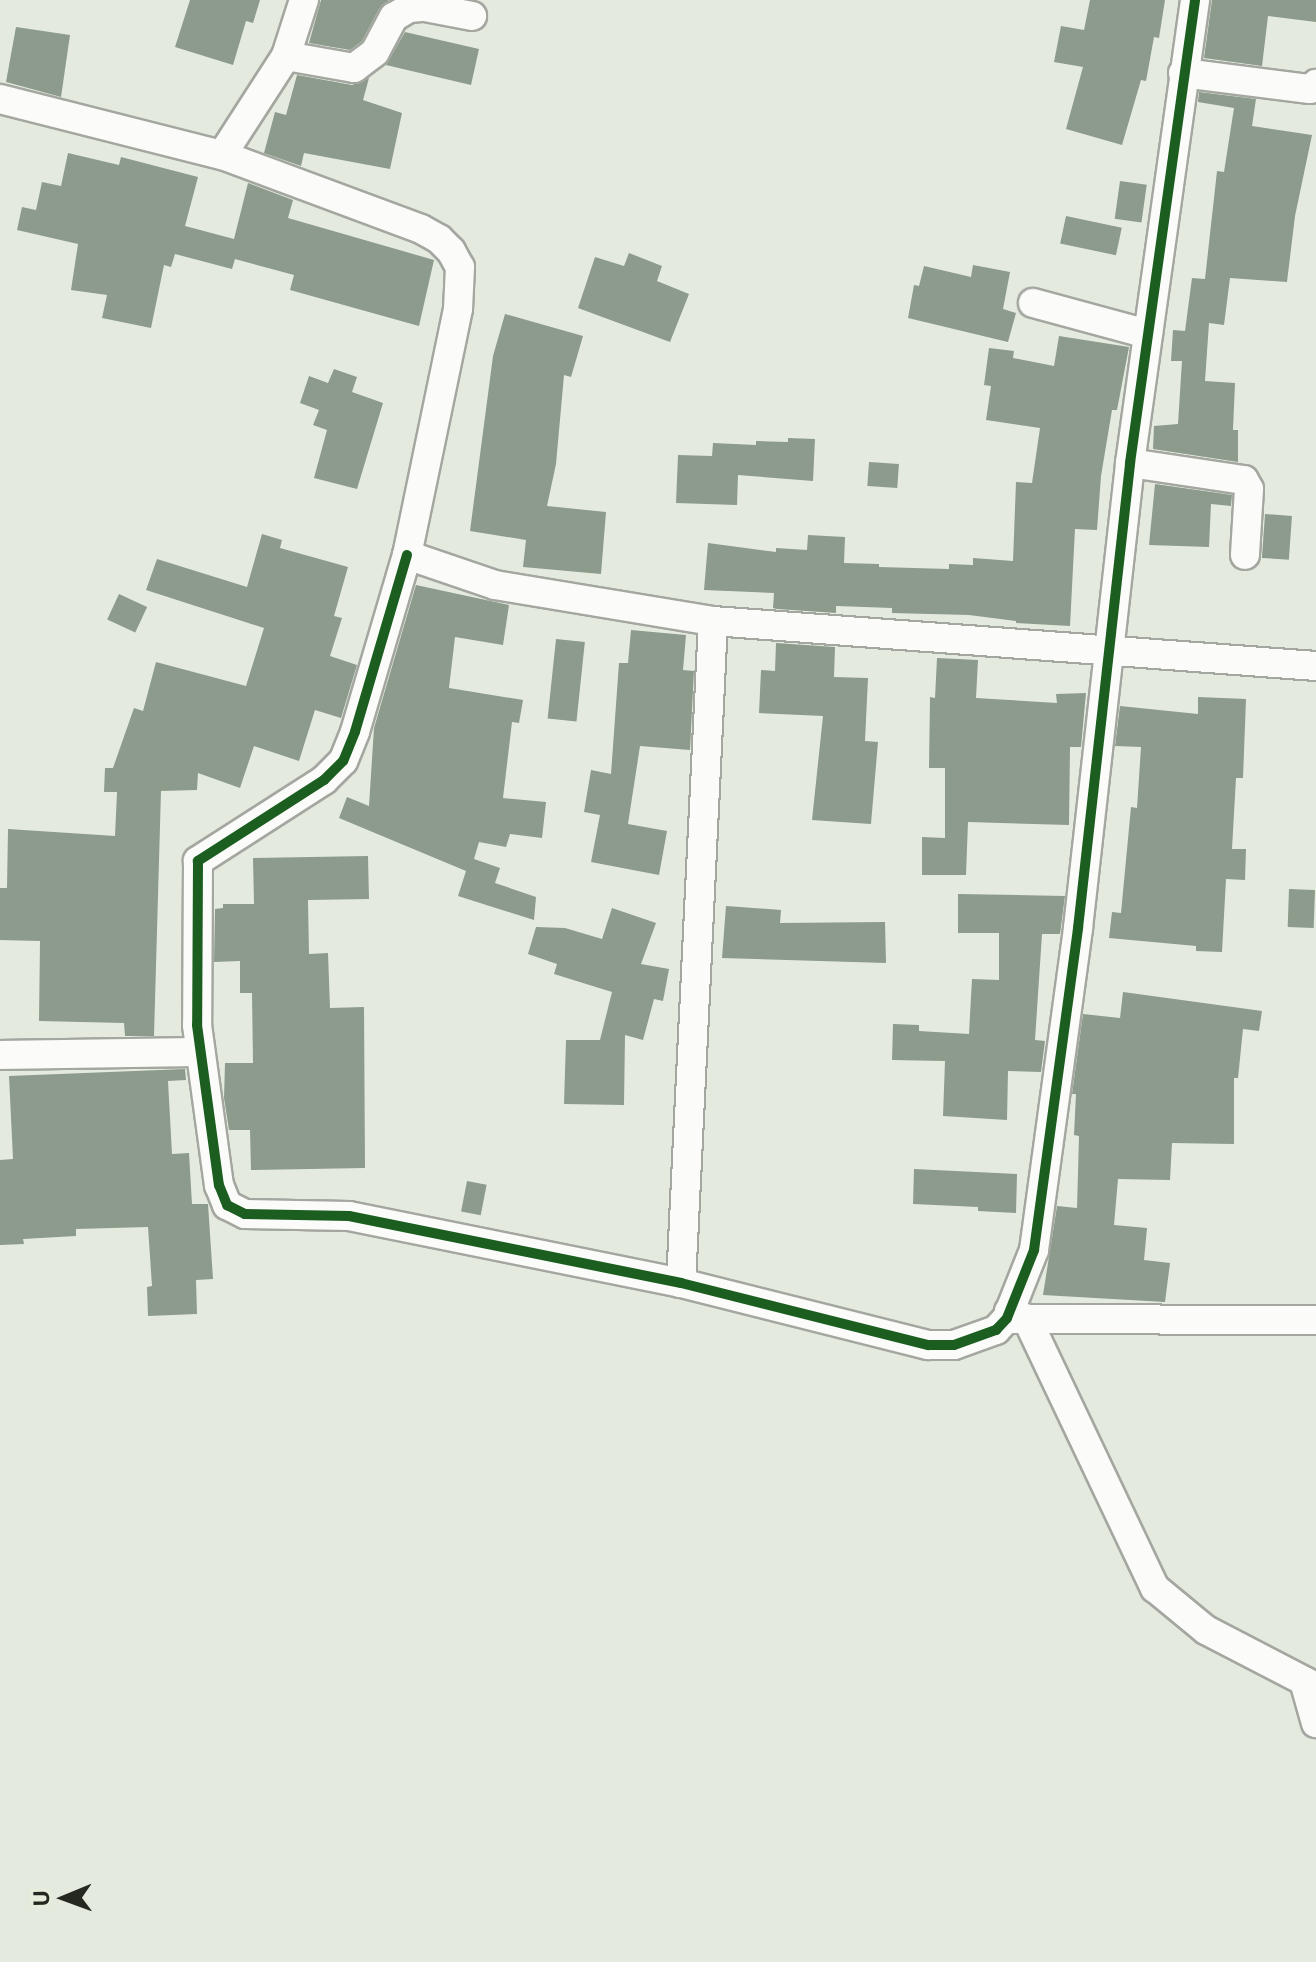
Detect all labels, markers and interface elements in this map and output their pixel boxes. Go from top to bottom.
north arrow [24,1858,104,1938]
text: U [25,1890,55,1907]

